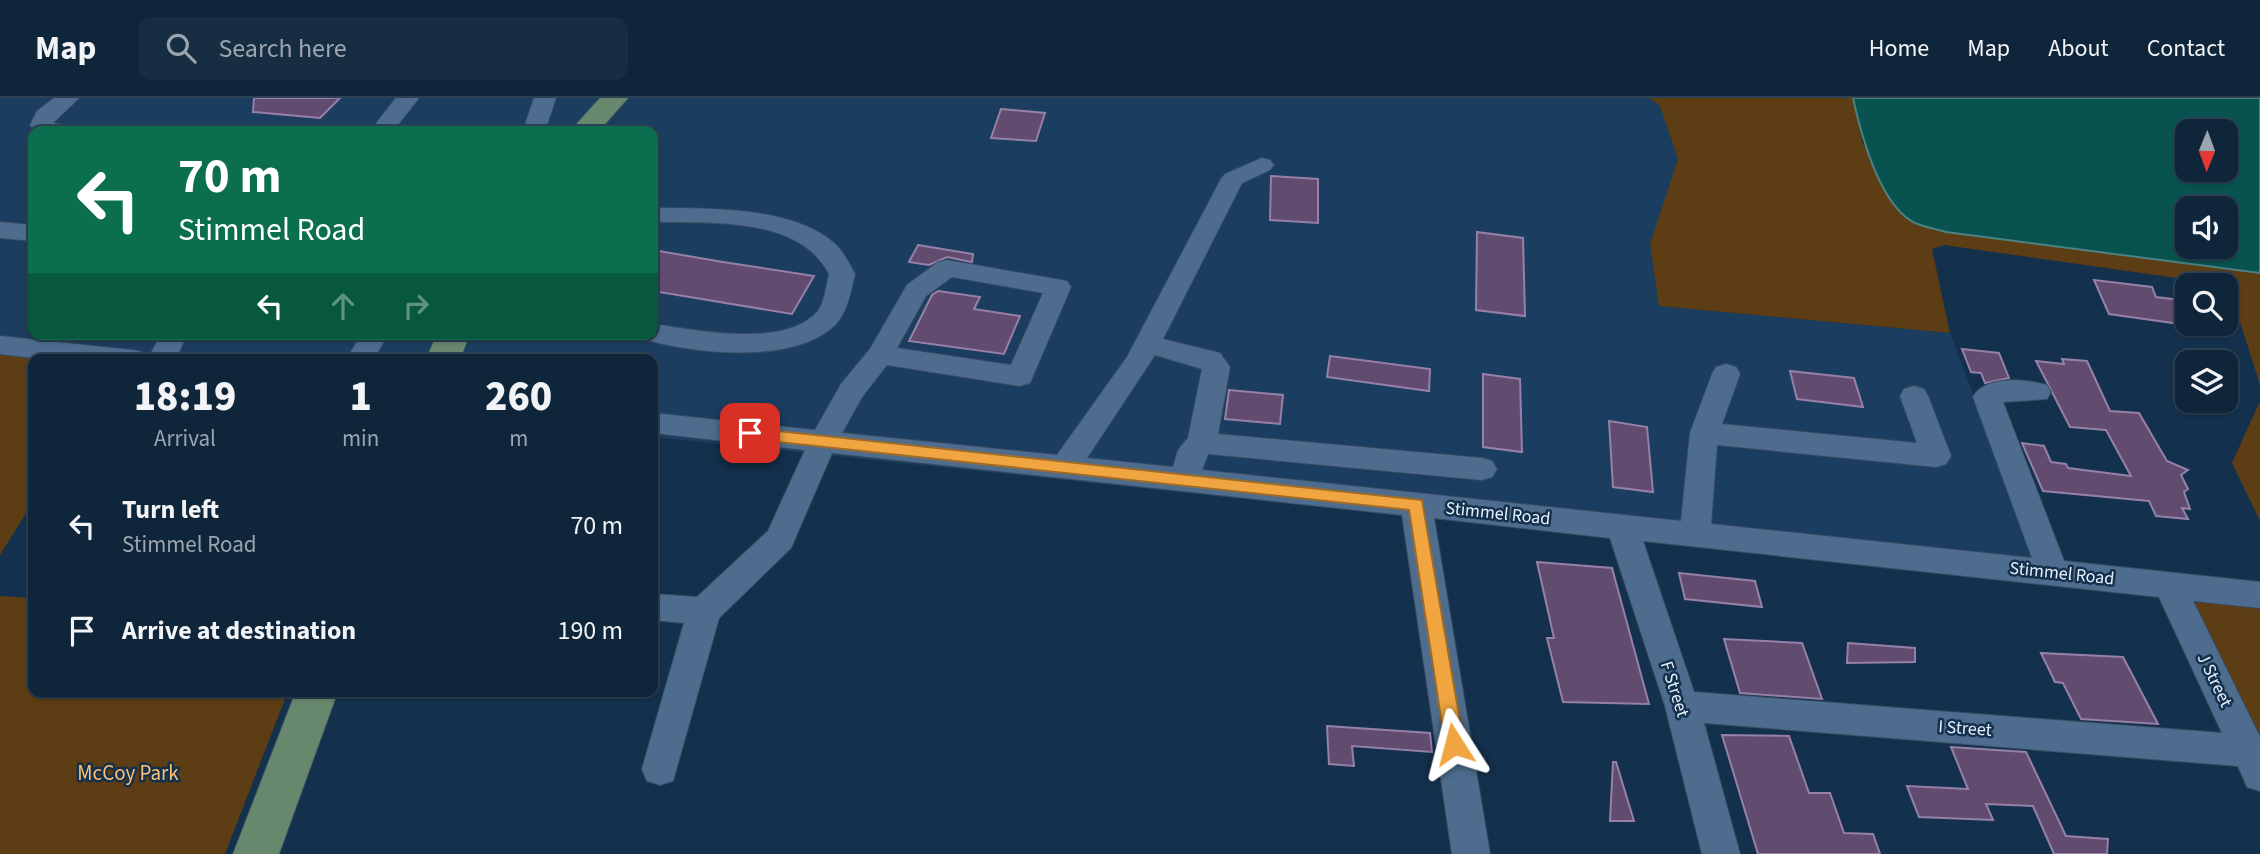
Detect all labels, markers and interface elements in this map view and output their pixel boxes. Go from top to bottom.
search box [138,17,628,80]
text: Map [35,25,96,72]
icon: search [162,29,200,67]
text: Search here [218,30,347,67]
text: Home [1869,31,1929,66]
text: Map [1967,31,2010,66]
text: About [2048,31,2109,66]
text: Contact [2147,31,2225,66]
north arrow [2175,119,2238,182]
map controls [2175,119,2238,413]
text: 70 m [178,142,282,212]
icon: left [63,154,154,245]
button: sound [2175,196,2238,259]
text: Stimmel Road [178,207,365,253]
button: search [2175,273,2238,336]
icon: left [251,287,289,325]
icon: ahead [324,287,362,325]
icon: right [397,287,435,325]
button: layers [2175,350,2238,413]
text: 18:19 [134,367,236,427]
text: 1 [349,367,372,427]
text: 260 [485,367,552,427]
pin [720,403,780,463]
icon: arrive [731,414,769,452]
text: Arrival [154,422,216,455]
text: min [342,422,379,455]
text: m [509,422,528,455]
text: Turn left [122,491,219,528]
street label: Stimmel Road [1444,496,1552,531]
icon: left [63,507,101,545]
text: 70 m [570,507,623,544]
text: Stimmel Road [122,528,257,561]
street label: Stimmel Road [2008,556,2116,591]
icon: arrive [63,612,101,650]
text: Arrive at destination [122,612,356,649]
text: 190 m [557,612,623,649]
street label: J Street [2191,649,2238,711]
street label: F Street [1654,658,1695,720]
position arrow [1417,707,1491,781]
street label: I Street [1937,714,1992,743]
park label: McCoy Park [77,758,179,788]

